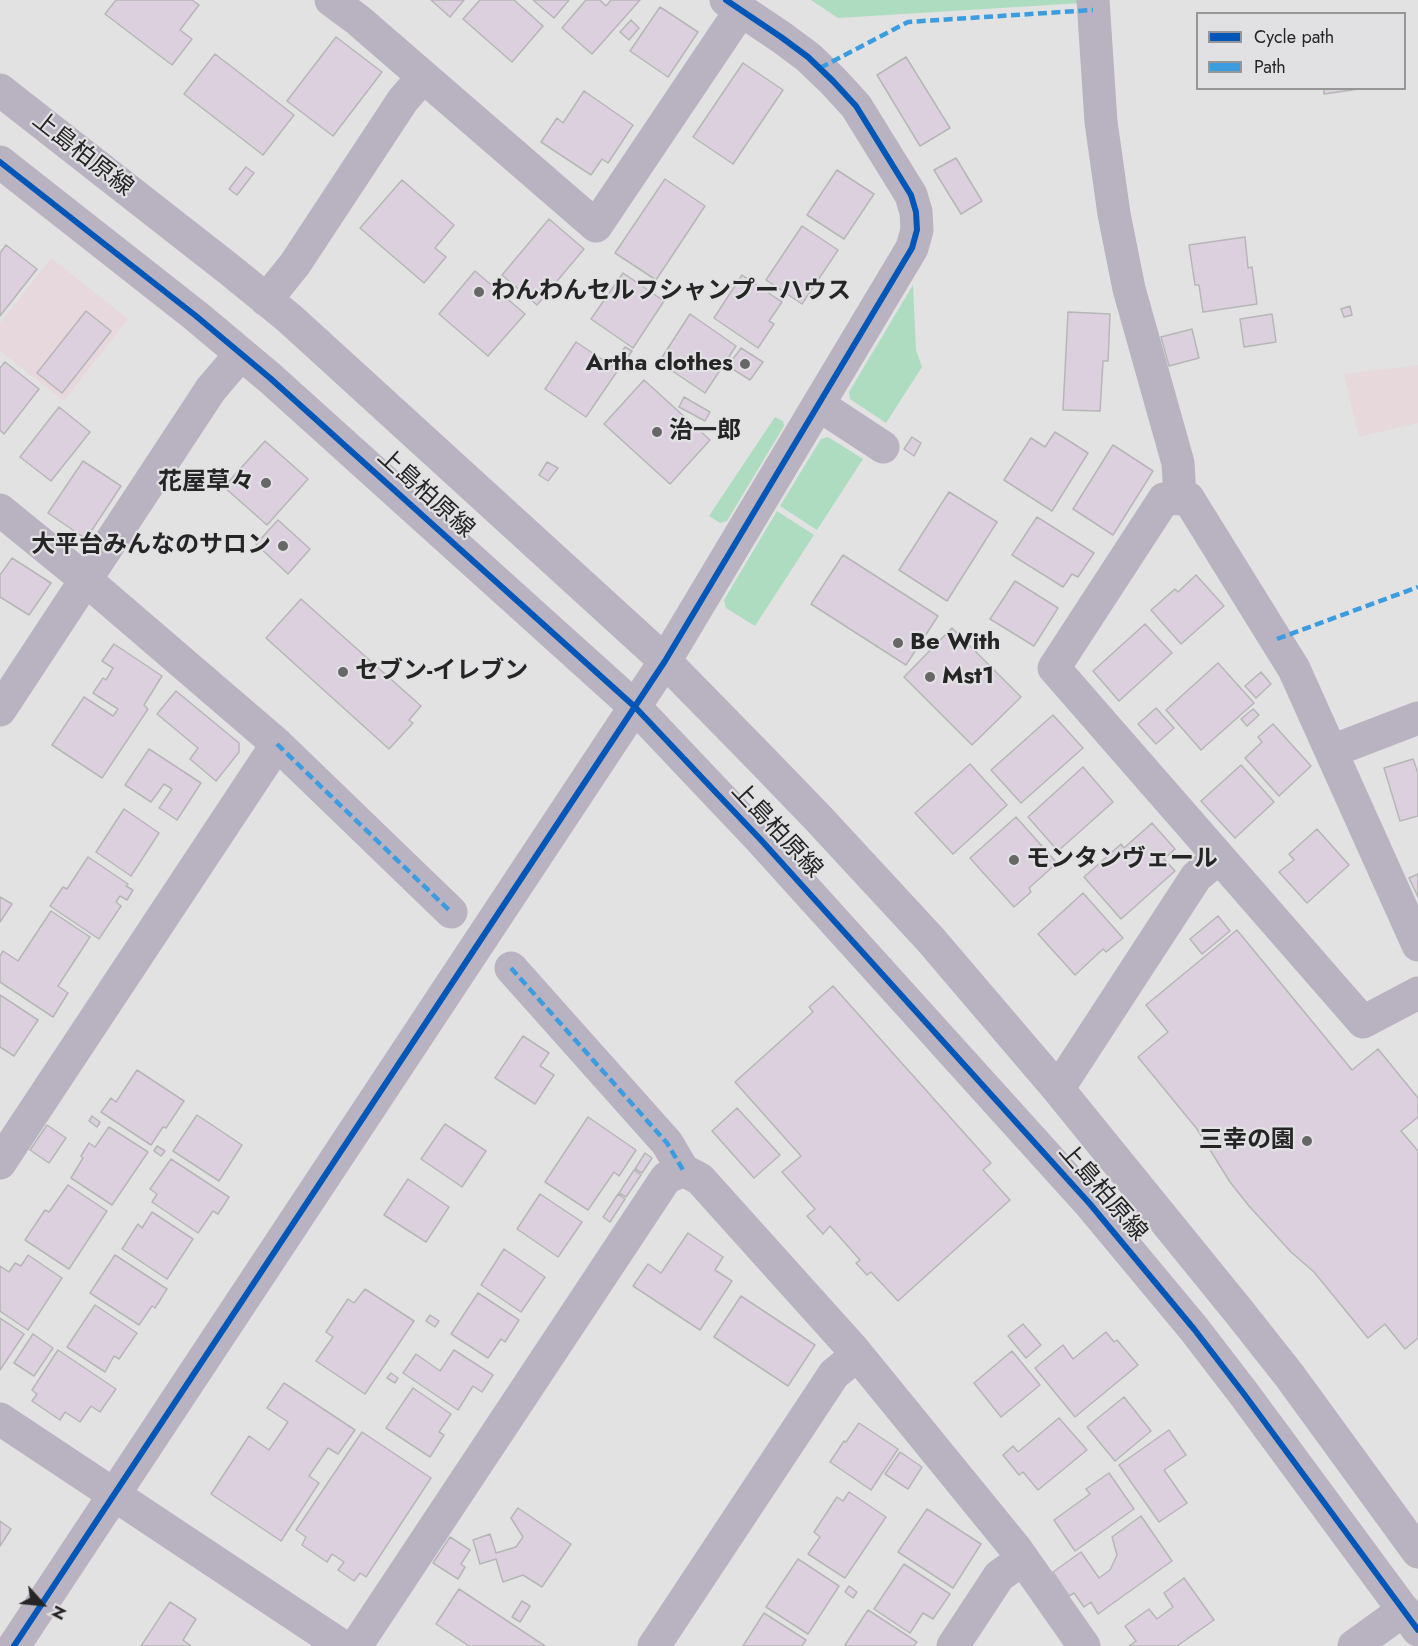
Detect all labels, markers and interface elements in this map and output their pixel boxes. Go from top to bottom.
legend [1196,12,1406,90]
text: Cycle path [1254,24,1334,50]
text: Path [1254,54,1286,80]
street label: 上島柏原線 [26,107,138,203]
place label: わんわんセルフシャンプーハウス [491,278,851,306]
marker: わんわんセルフシャンプーハウス [472,285,486,299]
place label: Artha clothes [586,350,733,378]
marker: Artha clothes [738,357,752,371]
place label: 治一郎 [669,418,741,446]
marker: 治一郎 [650,425,664,439]
street label: 上島柏原線 [371,443,479,545]
place label: 花屋草々 [158,469,254,497]
marker: 花屋草々 [259,476,273,490]
place label: 大平台みんなのサロン [31,532,271,560]
marker: 大平台みんなのサロン [276,539,290,553]
place label: Be With [910,629,1000,657]
marker: Be With [891,636,905,650]
place label: セブン-イレブン [355,658,528,686]
place label: Mst1 [942,663,994,691]
marker: セブン-イレブン [336,665,350,679]
marker: Mst1 [923,670,937,684]
street label: 上島柏原線 [725,777,827,885]
place label: モンタンヴェール [1026,846,1218,874]
marker: モンタンヴェール [1007,853,1021,867]
place label: 三幸の園 [1199,1127,1295,1155]
marker: 三幸の園 [1300,1134,1314,1148]
street label: 上島柏原線 [1052,1138,1152,1248]
north arrow [12,1574,72,1634]
text: N [45,1602,72,1623]

